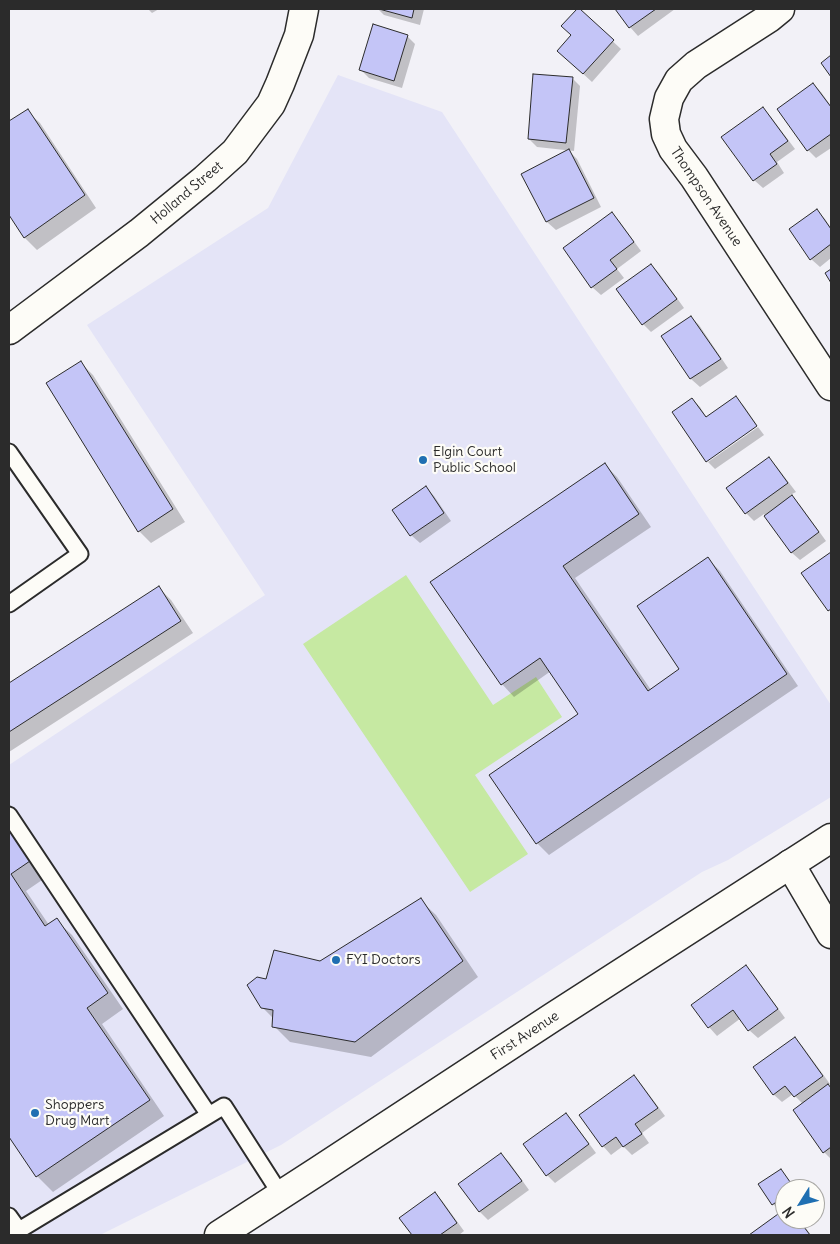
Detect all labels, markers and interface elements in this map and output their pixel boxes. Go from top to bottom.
street label: Thompson Avenue [667,144,745,250]
street label: Holland Street [147,158,227,228]
place label: Elgin Court Public School [433,444,516,477]
marker: Elgin Court Public School [417,454,429,466]
place label: FYI Doctors [346,952,421,968]
marker: FYI Doctors [330,954,342,966]
street label: First Avenue [488,1008,562,1064]
place label: Shoppers Drug Mart [45,1097,110,1130]
marker: Shoppers Drug Mart [29,1107,41,1119]
north arrow [775,1179,825,1229]
text: N [779,1203,799,1221]

